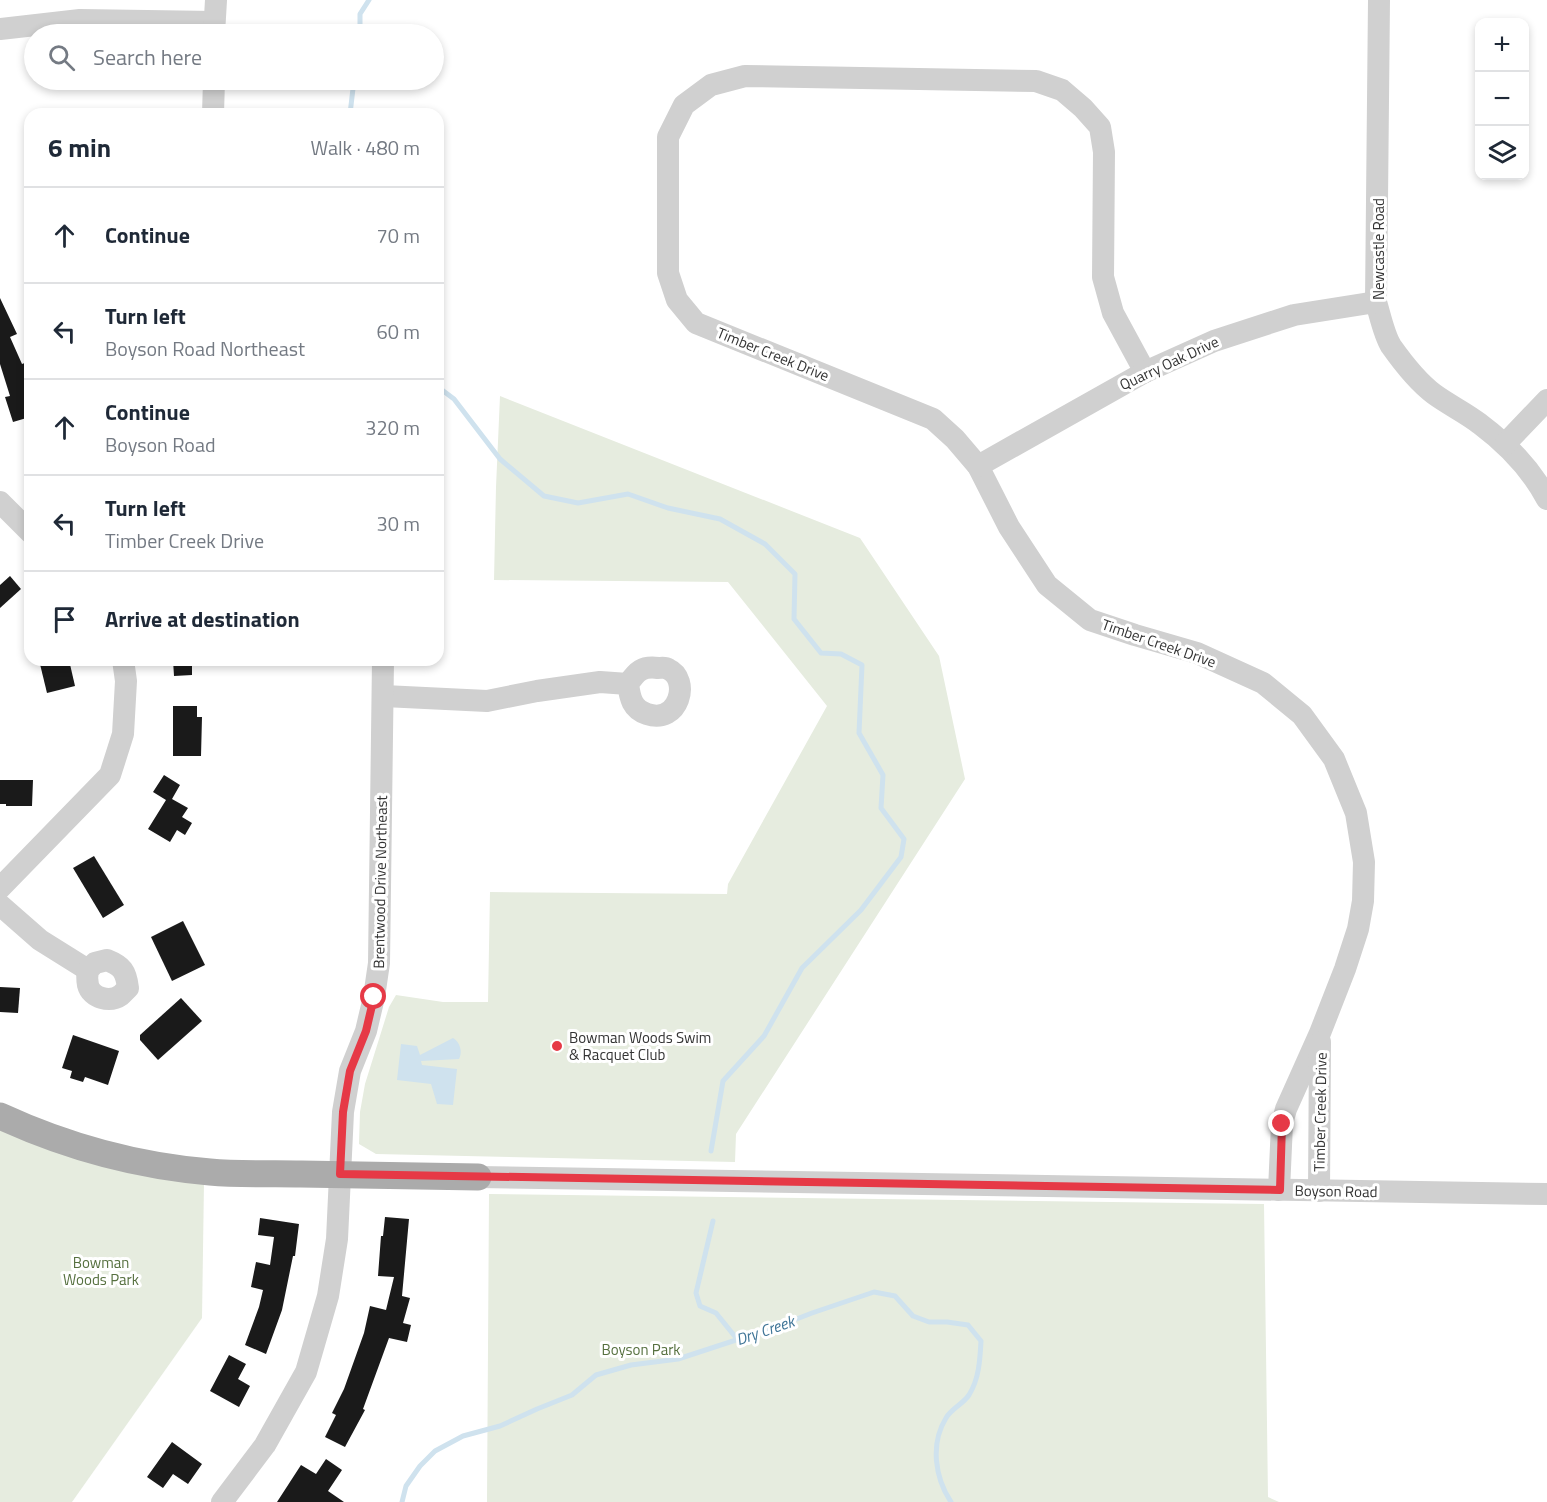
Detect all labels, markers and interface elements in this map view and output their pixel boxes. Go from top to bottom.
map controls [1475,18,1529,180]
button: + [1475,18,1529,72]
search box [24,24,444,90]
text: Search here [93,40,202,74]
icon: search [45,41,78,74]
button: − [1475,72,1529,126]
button: layers [1475,126,1529,180]
text: 6 min [48,128,111,167]
text: Walk · 480 m [311,132,420,163]
street label: Newcastle Road [1367,198,1390,300]
text: Continue [105,218,190,252]
icon: ahead [48,219,81,252]
text: 70 m [376,220,420,251]
text: Turn left [105,299,186,333]
icon: left [48,315,81,348]
text: 60 m [376,316,420,347]
street label: Timber Creek Drive [713,321,833,387]
street label: Quarry Oak Drive [1116,330,1222,396]
text: Boyson Road Northeast [105,333,305,364]
text: Continue [105,395,190,429]
icon: ahead [48,411,81,444]
text: 320 m [365,412,420,443]
text: Boyson Road [105,429,216,460]
text: Turn left [105,491,186,525]
icon: left [48,507,81,540]
text: 30 m [376,508,420,539]
text: Timber Creek Drive [105,525,264,556]
text: Arrive at destination [105,602,300,636]
icon: arrive [48,603,81,636]
street label: Timber Creek Drive [1099,613,1219,673]
street label: Brentwood Drive Northeast [367,794,393,969]
route start [360,983,386,1009]
place label: Bowman Woods Swim & Racquet Club [569,1026,711,1066]
marker: Bowman Woods Swim & Racquet Club [550,1039,564,1053]
street label: Timber Creek Drive [1307,1052,1333,1172]
route end [1268,1110,1294,1136]
street label: Boyson Road [1294,1179,1378,1203]
park label: Bowman Woods Park [63,1251,139,1291]
water label: Dry Creek [733,1308,799,1351]
park label: Boyson Park [601,1338,681,1361]

